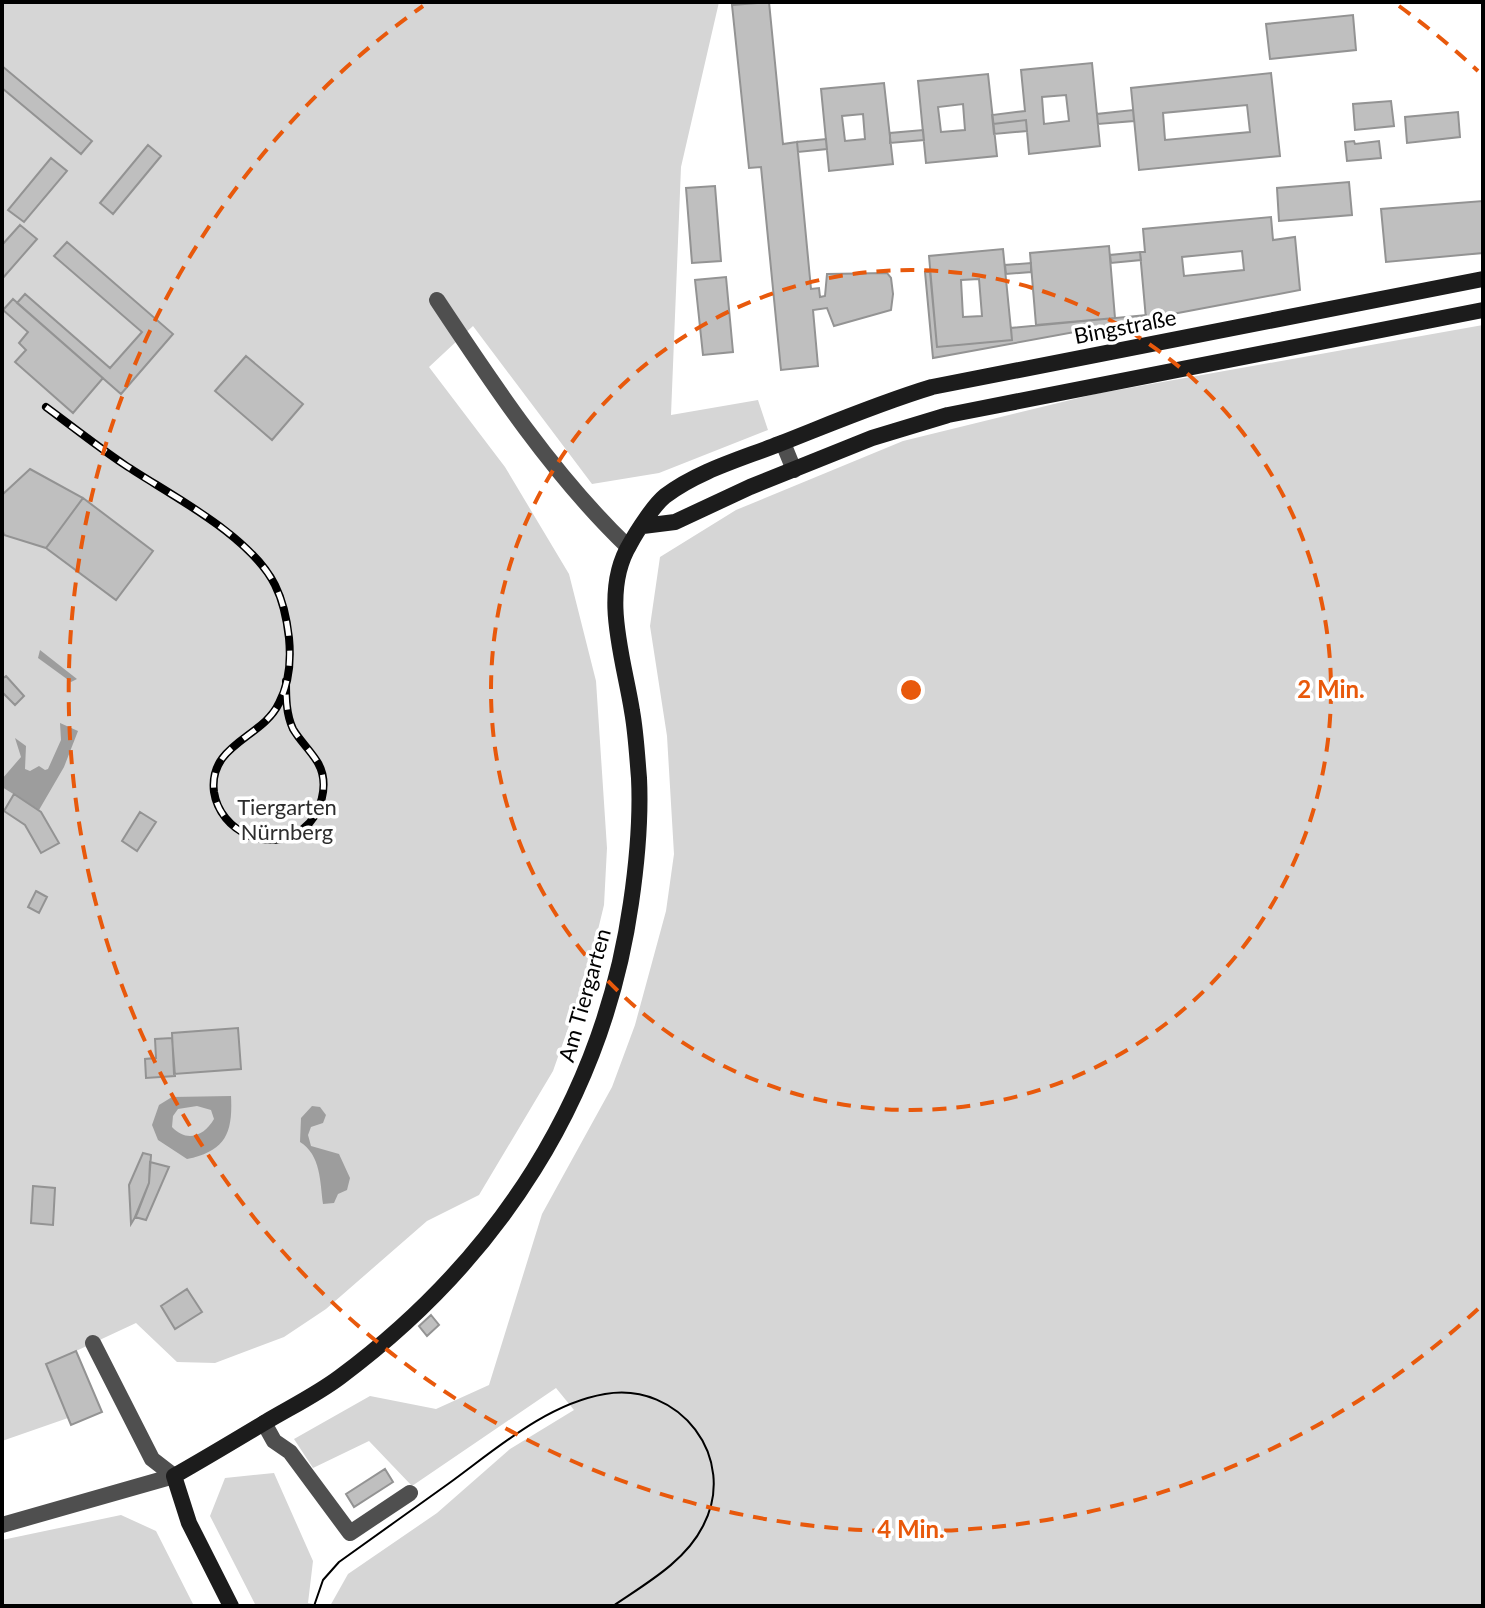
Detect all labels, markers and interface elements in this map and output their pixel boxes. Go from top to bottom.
street label: Bingstraße [1072,303,1178,349]
text: 2 Min. [1297,674,1365,703]
centre of rings [897,676,925,704]
park label: Tiergarten Nürnberg [237,793,337,845]
street label: Am Tiergarten [552,925,616,1065]
text: 4 Min. [877,1514,945,1543]

